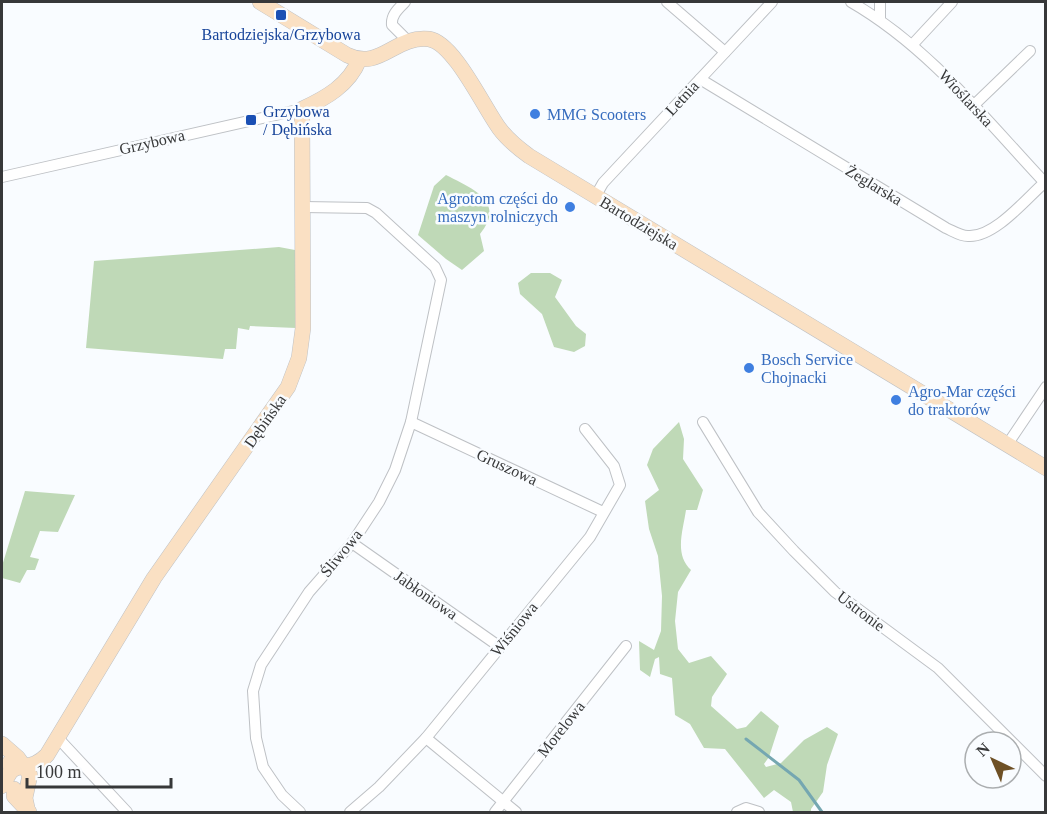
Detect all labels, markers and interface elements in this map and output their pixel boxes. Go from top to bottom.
marker: Bartodziejska/Grzybowa [274,8,288,22]
place label: Bartodziejska/Grzybowa [201,26,361,44]
street label: Wioślarska [935,66,997,130]
street label: Letnia [662,77,702,119]
place label: Grzybowa / Dębińska [263,103,332,139]
place label: MMG Scooters [547,106,646,123]
marker: MMG Scooters [528,107,542,121]
marker: Grzybowa / Dębińska [244,113,258,127]
street label: Grzybowa [118,126,187,159]
street label: Żeglarska [842,161,905,209]
place label: Agrotom części do maszyn rolniczych [437,190,558,226]
street label: Bartodziejska [596,193,681,254]
marker: Agrotom części do maszyn rolniczych [563,200,577,214]
place label: Bosch Service Chojnacki [761,351,853,387]
marker: Bosch Service Chojnacki [742,361,756,375]
place label: Agro-Mar części do traktorów [908,383,1017,418]
street label: Dębińska [241,391,290,451]
marker: Agro-Mar części do traktorów [889,393,903,407]
street label: Gruszowa [474,446,540,488]
street label: Śliwowa [316,525,365,580]
street label: Jabłoniowa [391,567,461,623]
street label: Ustronie [834,588,888,634]
street label: Wiśniowa [487,599,541,659]
street label: Morelowa [534,698,588,760]
north arrow [963,730,1023,790]
text: N [973,739,993,760]
scale bar [27,751,171,789]
text: 100 m [36,762,82,782]

